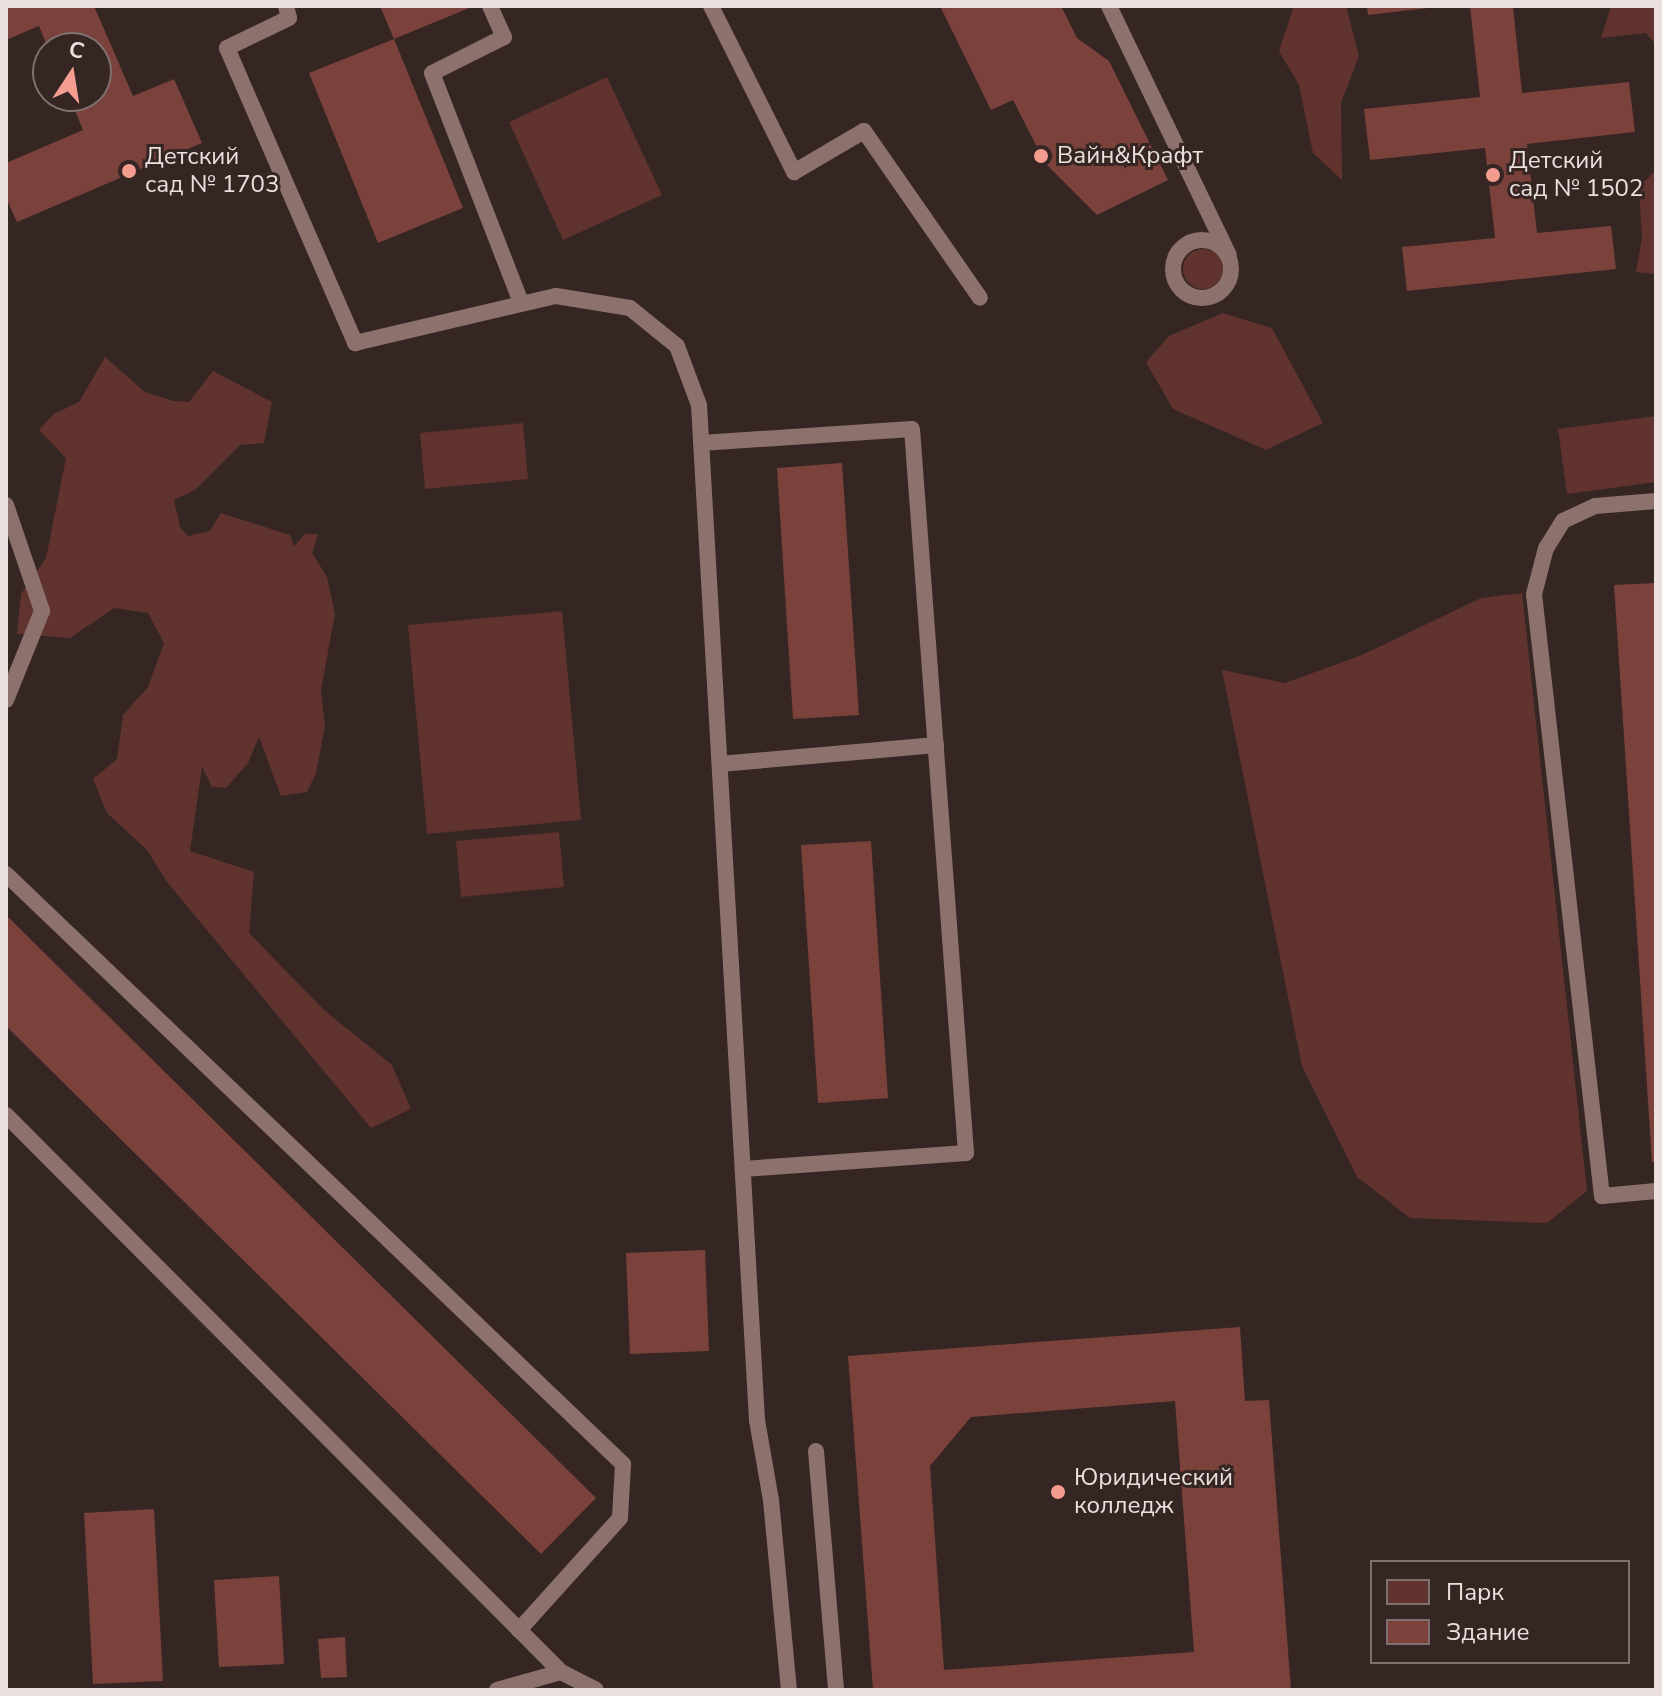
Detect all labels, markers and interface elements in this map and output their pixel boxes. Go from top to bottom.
north arrow [32,32,112,112]
text: С [66,34,87,67]
place label: Вайн&Крафт [1057,142,1203,170]
place label: Детский сад № 1703 [145,143,279,199]
marker: Вайн&Крафт [1032,147,1050,165]
place label: Детский сад № 1502 [1509,147,1643,203]
marker: Детский сад № 1703 [120,162,138,180]
marker: Детский сад № 1502 [1484,166,1502,184]
place label: Юридический колледж [1074,1464,1233,1520]
marker: Юридический колледж [1049,1483,1067,1501]
legend [1370,1560,1630,1664]
text: Парк [1446,1576,1504,1608]
text: Здание [1446,1616,1530,1648]

